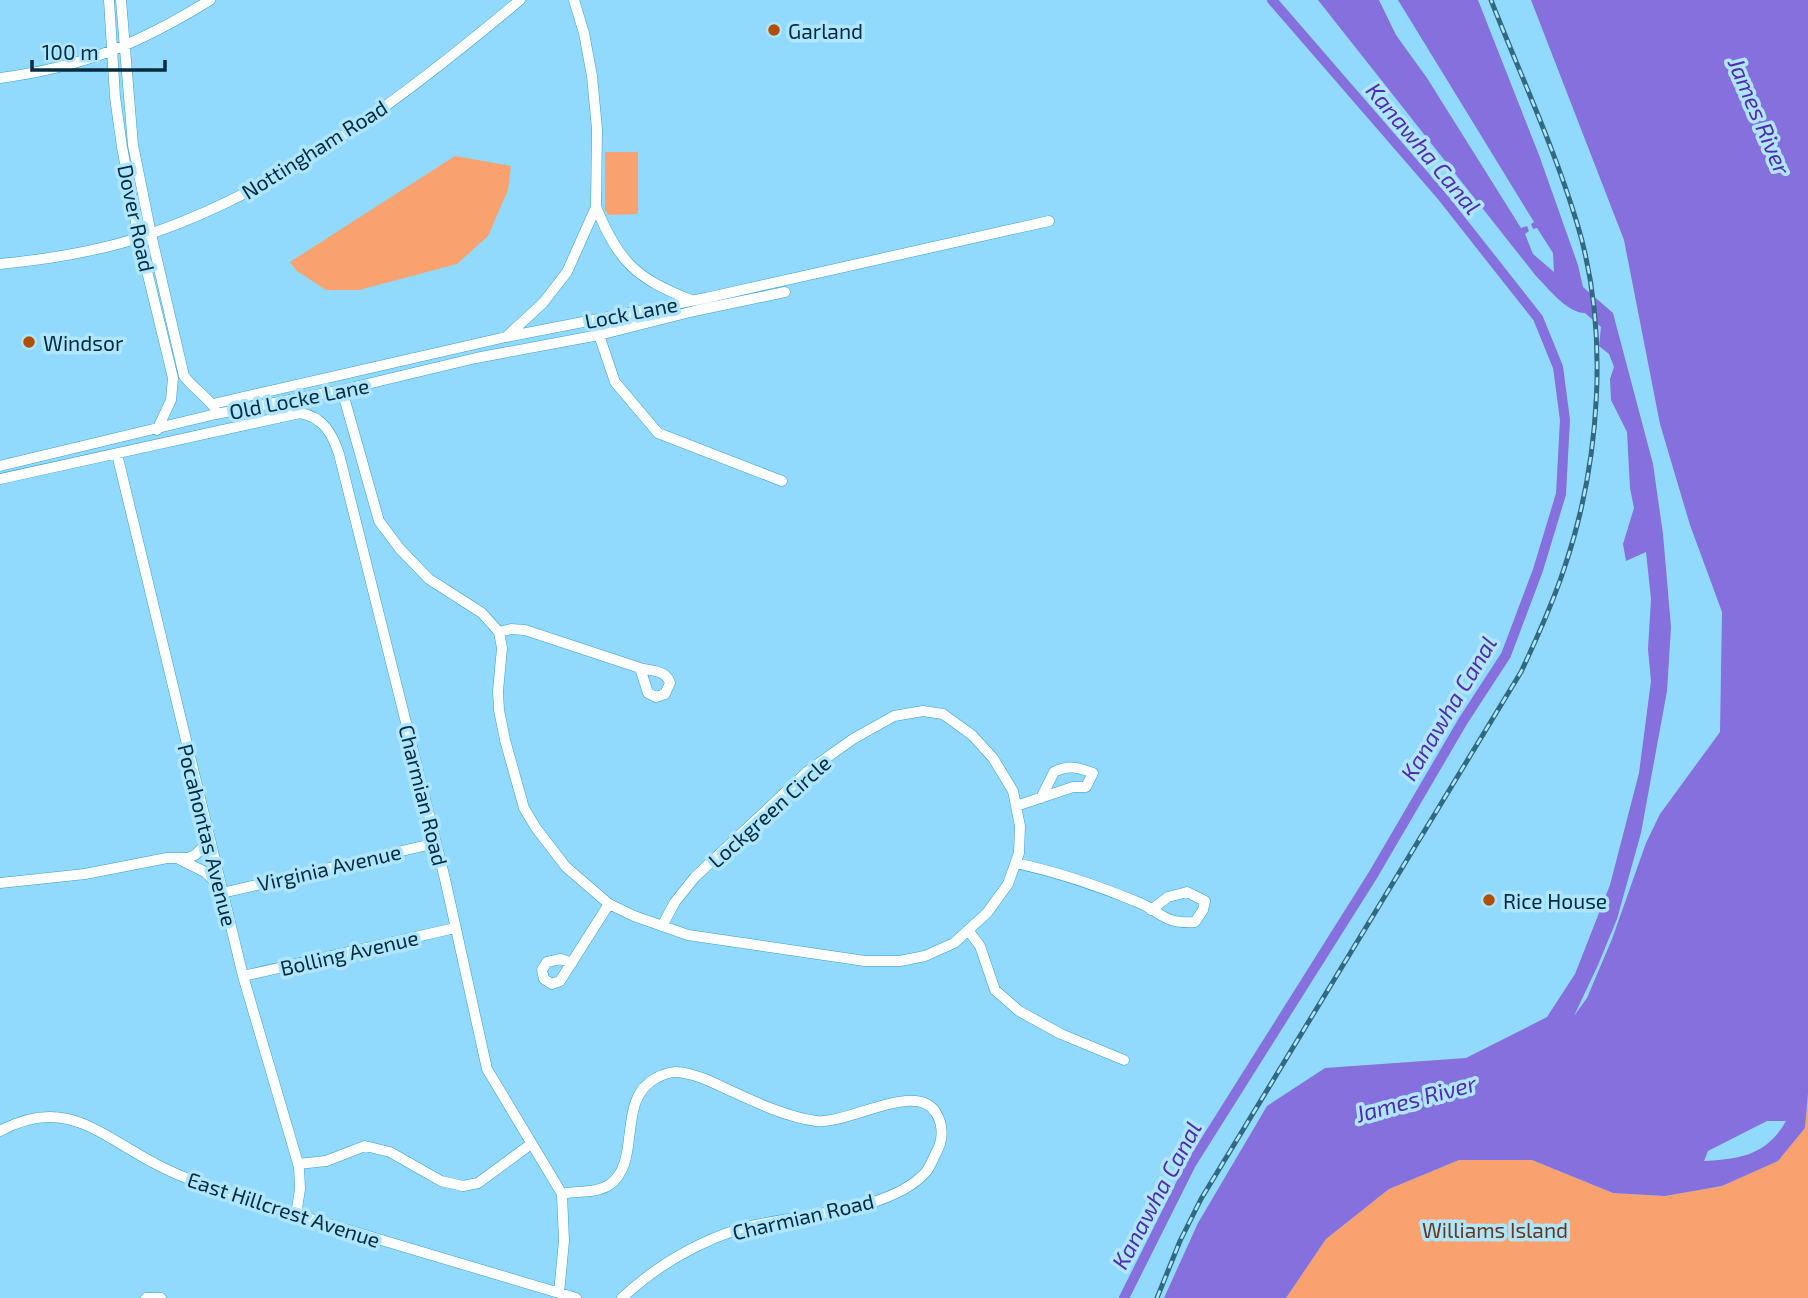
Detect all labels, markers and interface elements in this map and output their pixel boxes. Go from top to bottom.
place label: Garland [788,18,863,43]
marker: Garland [766,22,782,38]
scale bar [32,28,164,72]
text: 100 m [42,39,99,64]
water label: James River [1723,53,1797,179]
water label: Kanawha Canal [1361,76,1487,220]
street label: Nottingham Road [237,94,391,204]
street label: Dover Road [113,162,161,274]
street label: Lock Lane [583,291,679,333]
place label: Windsor [43,330,124,355]
marker: Windsor [21,334,37,350]
street label: Old Locke Lane [227,372,371,424]
water label: Kanawha Canal [1394,631,1502,785]
street label: Charmian Road [394,722,454,868]
street label: Pocahontas Avenue [173,741,243,929]
street label: Lockgreen Circle [703,749,835,873]
street label: Virginia Avenue [255,838,403,896]
place label: Rice House [1503,888,1607,913]
marker: Rice House [1481,892,1497,908]
street label: Bolling Avenue [277,924,421,980]
water label: James River [1352,1068,1480,1128]
water label: Kanawha Canal [1105,1116,1207,1274]
street label: East Hillcrest Avenue [184,1166,384,1252]
street label: Charmian Road [730,1188,876,1244]
park label: Williams Island [1422,1217,1568,1242]

